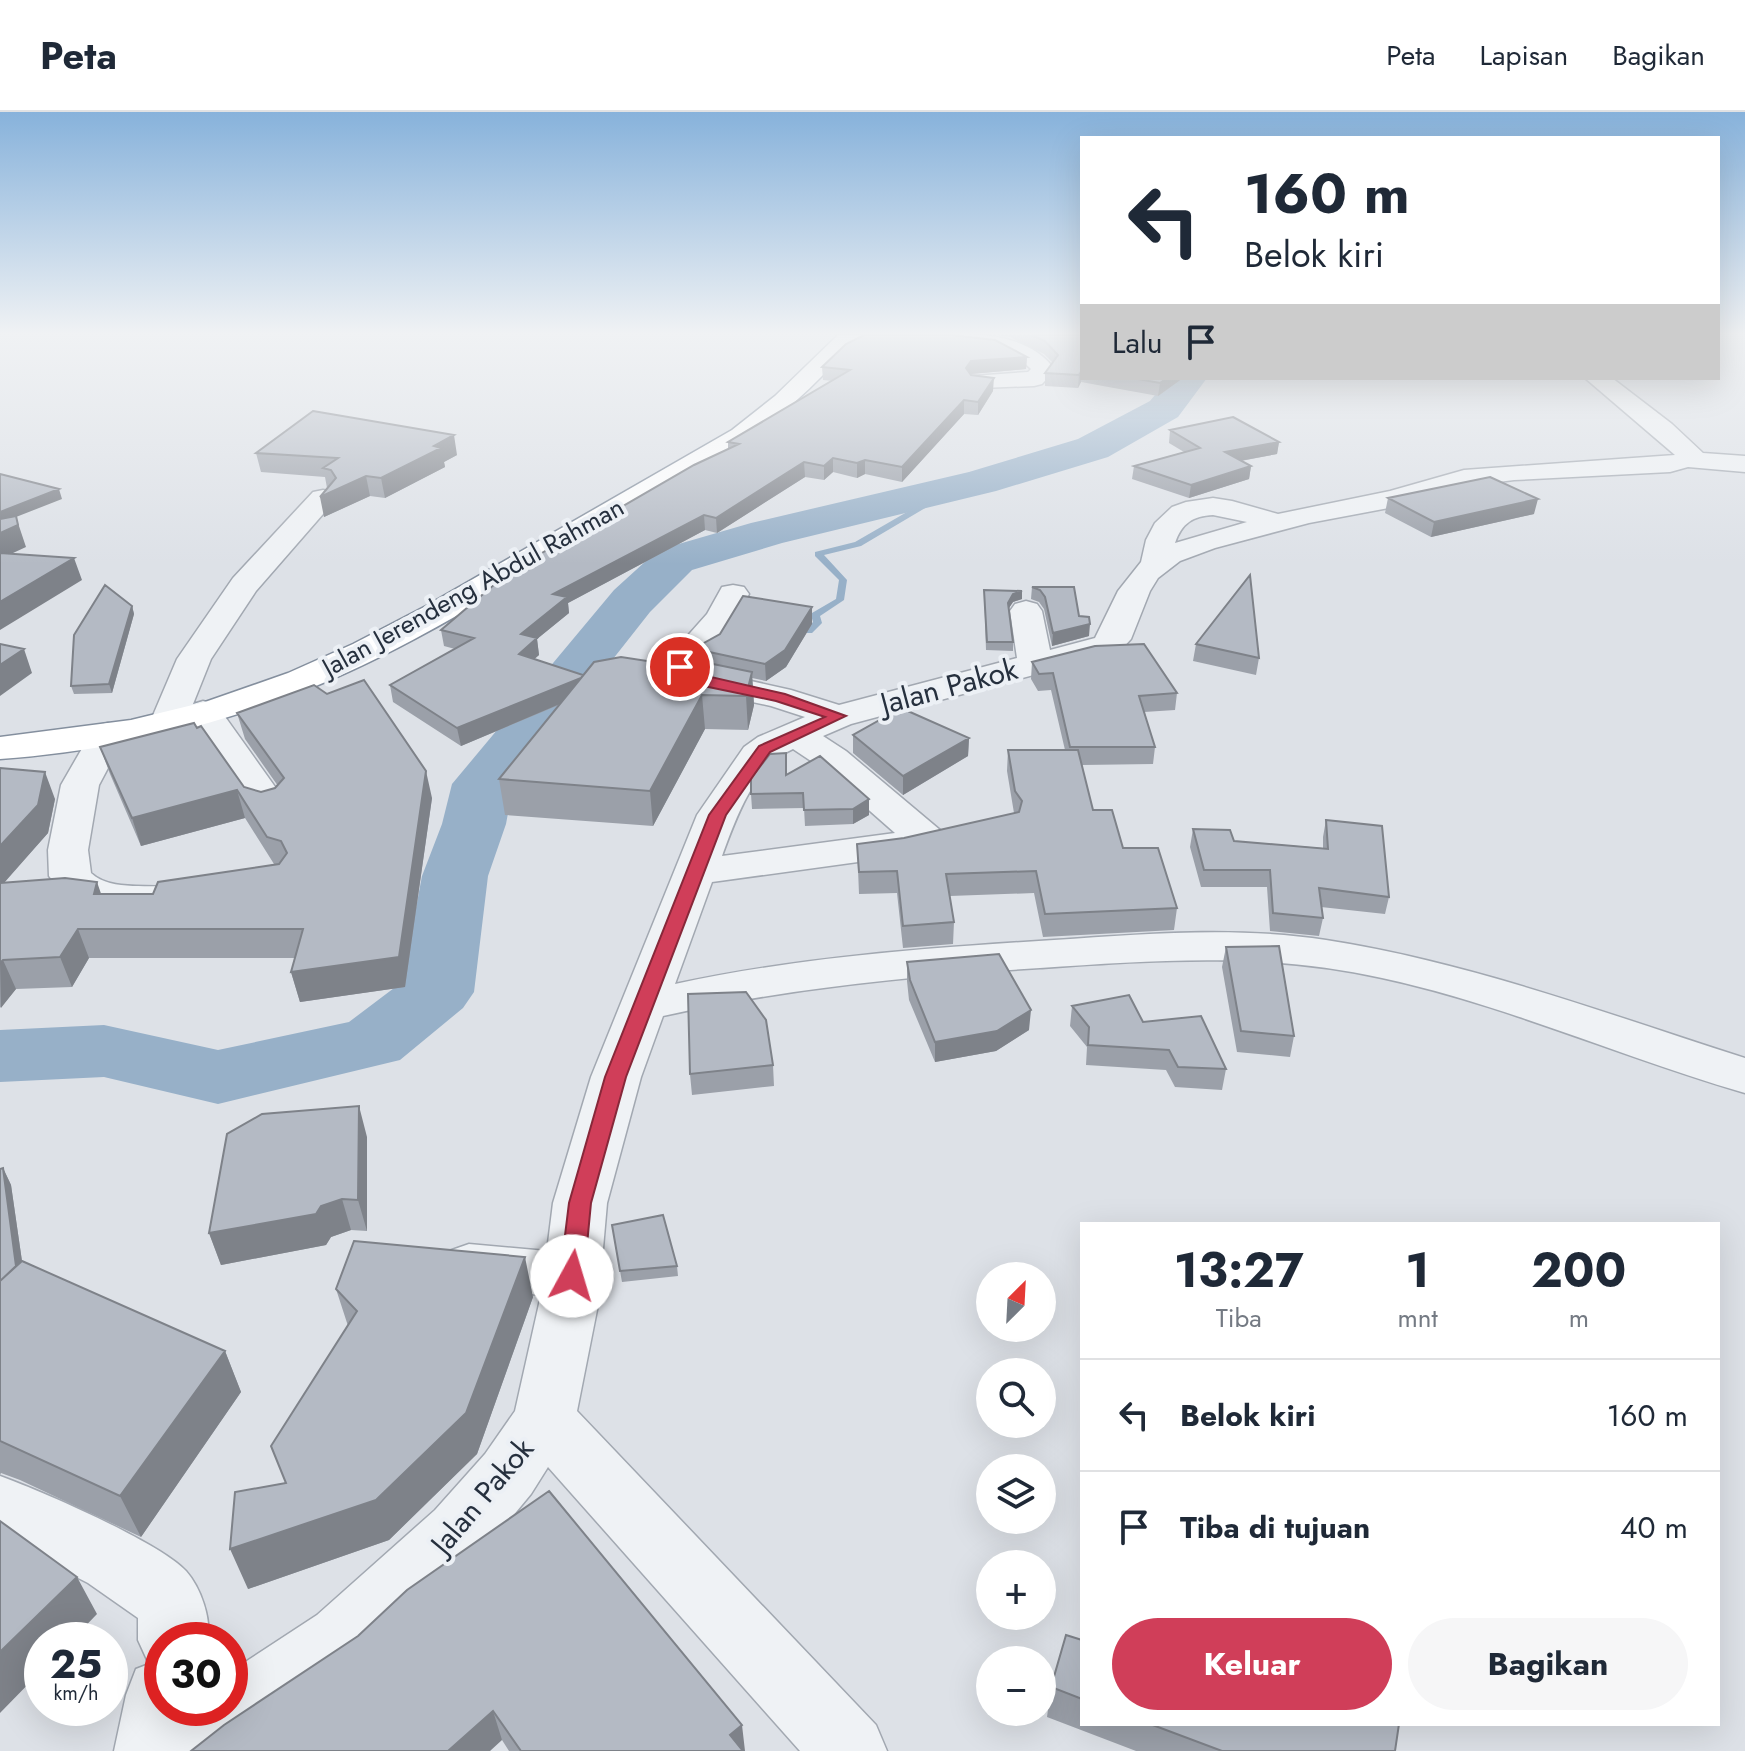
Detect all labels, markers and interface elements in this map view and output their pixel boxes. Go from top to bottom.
text: Peta [40,28,117,83]
text: Peta [1386,35,1435,76]
text: Lapisan [1479,35,1568,76]
text: Bagikan [1612,35,1705,76]
text: 160 m [1244,153,1410,234]
icon: left [1112,168,1216,272]
text: Belok kiri [1244,228,1384,280]
icon: arrive [1179,320,1223,364]
text: Lalu [1112,321,1163,364]
street label: Jalan Jerendeng Abdul Rahman [313,488,631,687]
pin [646,633,714,701]
icon: arrive [658,645,702,689]
street label: Jalan Pakok [872,647,1023,726]
position arrow [530,1234,614,1318]
text: 13:27 [1174,1236,1304,1305]
text: 1 [1405,1236,1430,1305]
text: 200 [1531,1236,1626,1305]
north arrow [976,1262,1056,1342]
map controls [976,1262,1056,1726]
text: Tiba [1216,1299,1262,1337]
text: mnt [1397,1299,1438,1337]
text: m [1569,1299,1589,1337]
button: search [976,1358,1056,1438]
icon: left [1112,1393,1156,1437]
text: Belok kiri [1180,1394,1315,1437]
text: 160 m [1607,1394,1688,1437]
street label: Jalan Pakok [418,1428,544,1567]
button: layers [976,1454,1056,1534]
icon: arrive [1112,1505,1156,1549]
text: Tiba di tujuan [1180,1506,1370,1549]
text: 40 m [1620,1506,1688,1549]
button: + [976,1550,1056,1630]
button: Keluar [1112,1618,1392,1710]
button: Bagikan [1408,1618,1688,1710]
speed limit sign: 30 [144,1622,248,1726]
text: 25 [50,1635,102,1693]
button: − [976,1646,1056,1726]
text: km/h [53,1679,99,1708]

